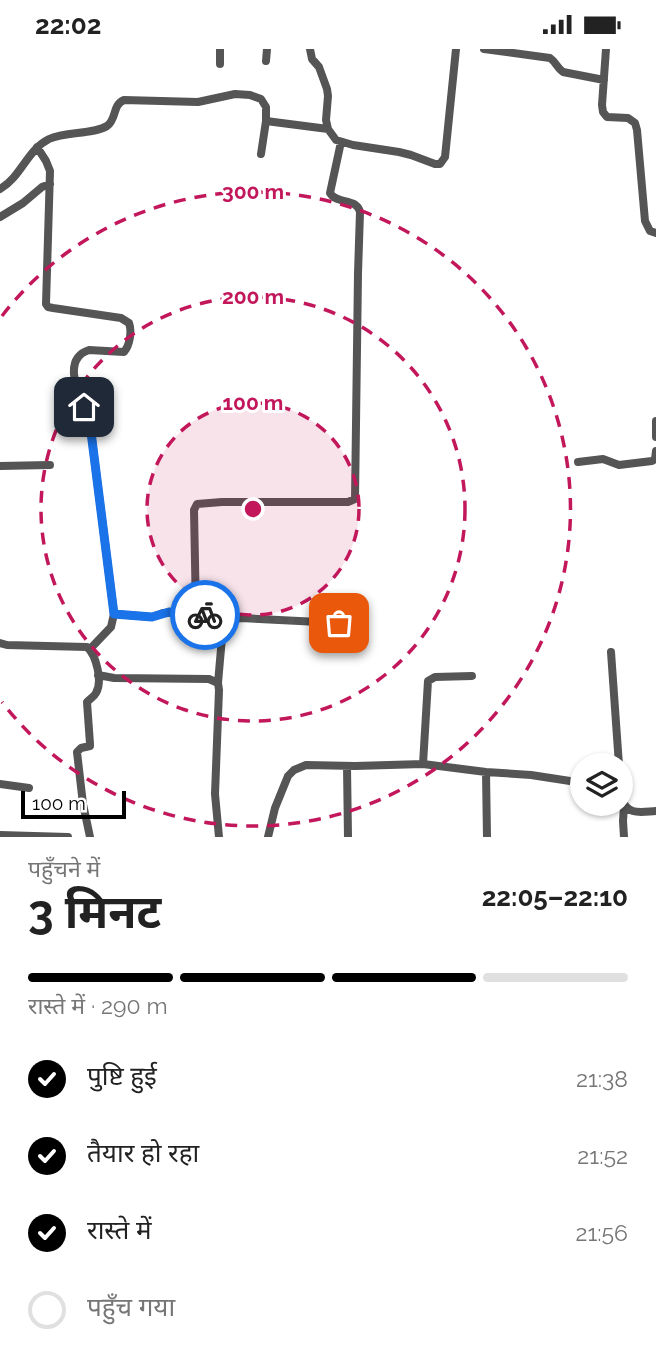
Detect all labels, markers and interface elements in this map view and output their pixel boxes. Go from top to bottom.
text: 22:02 [35,10,101,40]
text: 300 m [222,179,284,204]
text: 200 m [222,284,284,309]
pin [54,377,114,437]
icon: home [65,388,103,426]
text: 100 m [223,390,283,415]
centre of rings [241,497,265,521]
courier [170,580,240,650]
pin [309,593,369,653]
icon: bike [186,596,224,634]
icon: bag [320,604,358,642]
map controls [570,753,633,816]
button: layers [570,753,633,816]
scale bar [21,788,126,820]
text: 100 m [32,792,86,814]
text: पहुँचने में [28,855,100,882]
text: 22:05–22:10 [482,882,628,912]
text: 3 मिनट [28,885,161,939]
text: रास्ते में · 290 m [28,992,168,1019]
icon: check [28,1060,66,1098]
text: पुष्टि हुई [87,1061,157,1091]
text: 21:38 [576,1065,628,1092]
icon: check [28,1137,66,1175]
text: तैयार हो रहा [87,1138,199,1168]
text: 21:52 [577,1142,628,1169]
icon: check [28,1214,66,1252]
text: रास्ते में [87,1215,151,1245]
text: 21:56 [575,1219,628,1246]
text: पहुँच गया [87,1292,175,1322]

